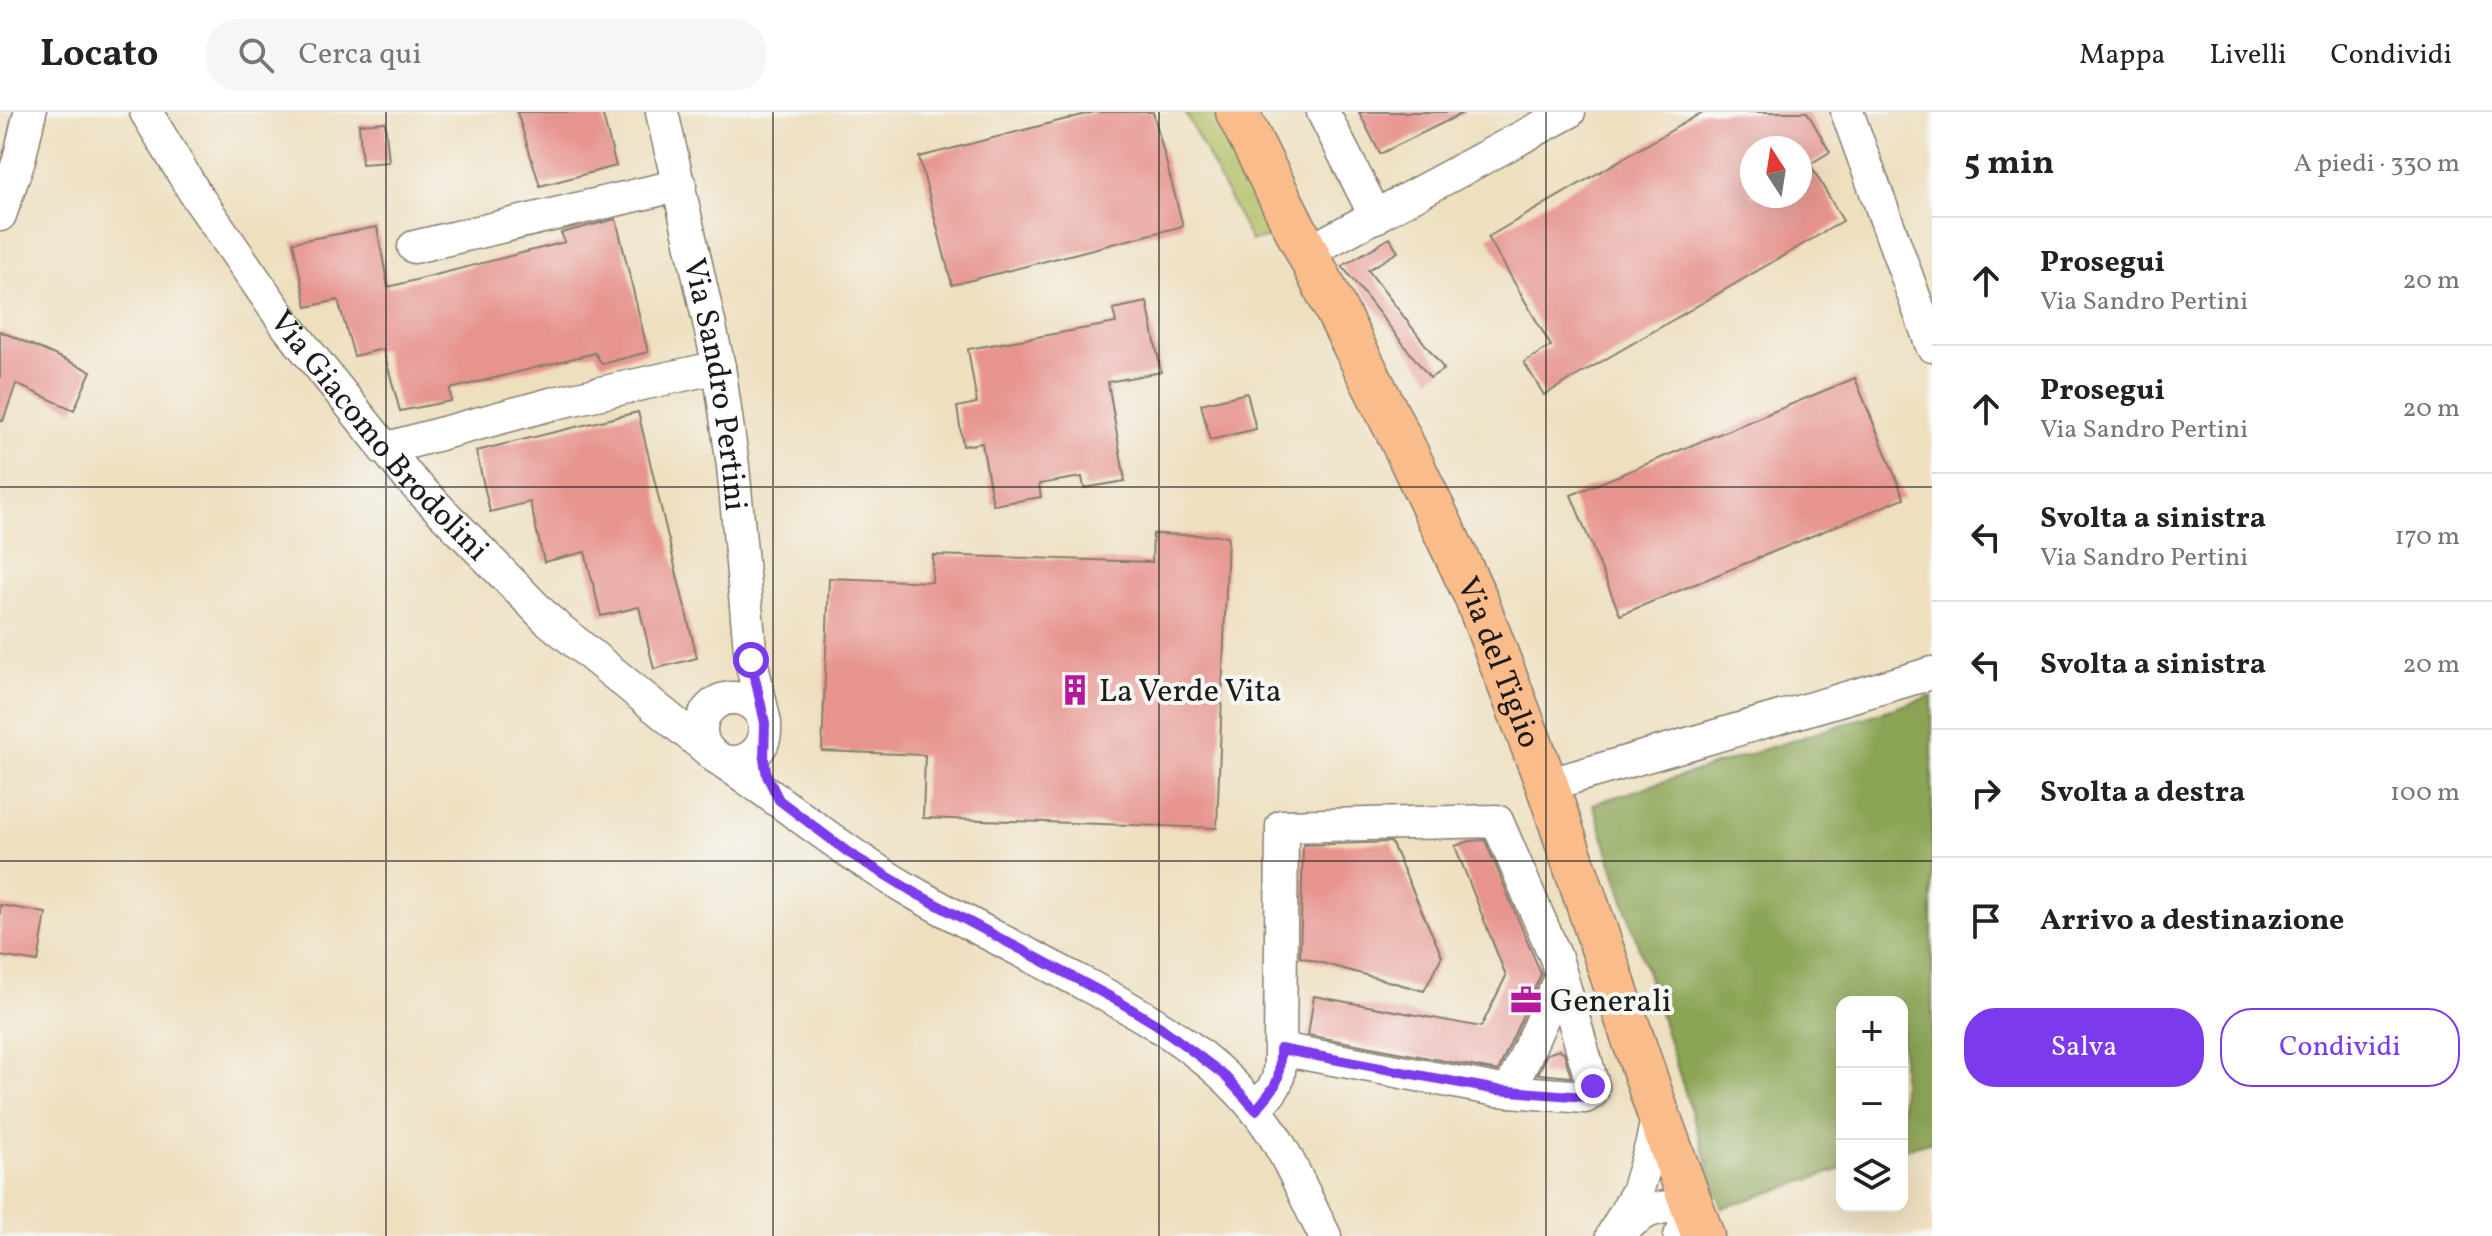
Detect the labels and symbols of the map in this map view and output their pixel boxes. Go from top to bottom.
north arrow [1740,136,1812,208]
street label: Via Sandro Pertini [670,254,756,513]
street label: Via Giacomo Brodolini [258,303,498,572]
street label: Via del Tiglio [1444,570,1550,755]
route start [733,642,769,678]
place label: La Verde Vita [1099,671,1282,715]
building icon: La Verde Vita [1058,673,1092,707]
place label: Generali [1550,981,1671,1025]
office icon: Generali [1509,983,1543,1017]
route end [1575,1068,1611,1104]

